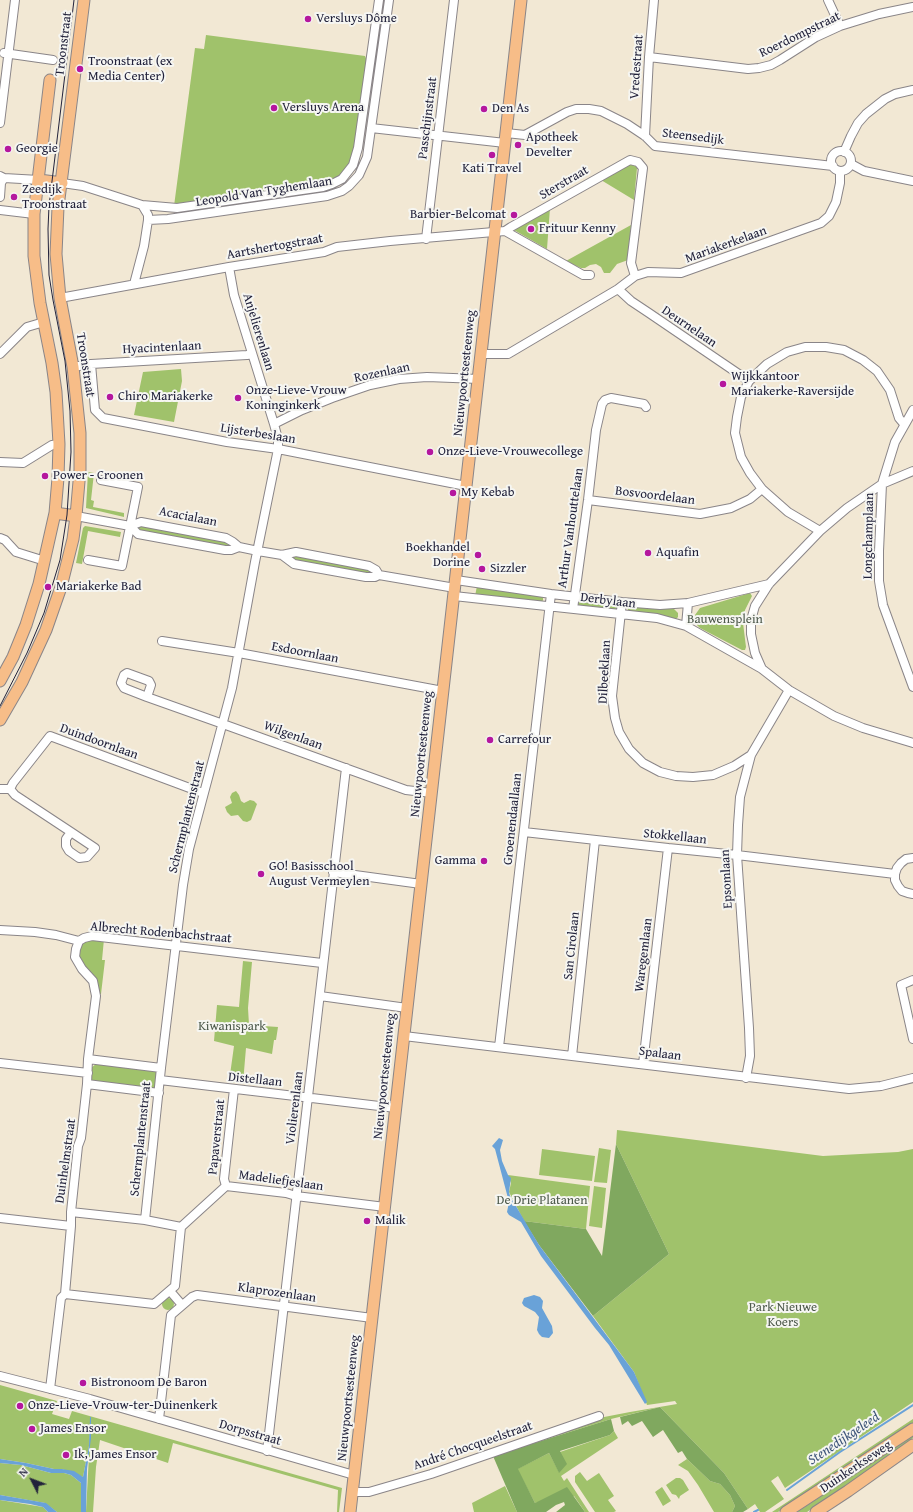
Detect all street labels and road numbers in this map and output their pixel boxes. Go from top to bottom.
street label: Roerdompstraat [757,9,843,61]
street label: Troonstraat [52,11,76,77]
street label: Vredestraat [627,34,647,100]
street label: Passchijnstraat [415,76,441,160]
street label: Steensedijk [661,125,725,149]
street label: Sterstraat [537,163,591,203]
street label: Leopold Van Tyghemlaan [195,174,333,210]
street label: Mariakerkelaan [683,223,769,267]
street label: Aartshertogstraat [226,231,324,263]
street label: Anjelierenlaan [239,291,277,373]
street label: Deurnelaan [659,303,719,351]
street label: Nieuwpoortsesteenweg [451,309,479,437]
street label: Troonstraat [72,332,98,398]
street label: Hyacintenlaan [122,338,202,358]
street label: Rozenlaan [353,360,411,386]
street label: Lijsterbeslaan [219,420,297,448]
street label: Arthur Vanhouttelaan [555,467,587,589]
street label: Bosvoordelaan [614,483,696,509]
street label: Longchamplaan [860,493,878,579]
street label: Acacialaan [158,504,218,530]
street label: Derbylaan [579,590,637,612]
street label: Esdoornlaan [270,639,340,667]
street label: Dilbeeklaan [596,640,614,704]
street label: Nieuwpoortsesteenweg [408,690,436,818]
street label: Wilgenlaan [261,718,325,754]
street label: Duindoornlaan [58,721,140,763]
street label: Schermplantenstraat [165,759,209,875]
street label: Groenendaallaan [500,772,526,866]
street label: Stokkellaan [643,826,707,848]
street label: Epsomlaan [718,849,736,909]
street label: San Cirolaan [561,911,583,981]
street label: Waregemlaan [632,917,656,993]
street label: Albrecht Rodenbachstraat [90,919,232,947]
street label: Nieuwpoortsesteenweg [371,1012,399,1140]
street label: Spalaan [638,1044,682,1064]
street label: Distellaan [227,1069,283,1091]
street label: Violierenlaan [283,1070,307,1146]
street label: Schermplantenstraat [127,1081,155,1197]
street label: Papaverstraat [205,1099,229,1175]
street label: Duinhelmstraat [52,1118,80,1204]
street label: Madeliefjeslaan [238,1167,324,1195]
street label: Klaprozenlaan [237,1280,317,1306]
street label: Nieuwpoortsesteenweg [335,1334,363,1462]
street label: Dorpsstraat [217,1417,283,1449]
street label: André Chocqueelstraat [411,1418,535,1474]
street label: Duinkerkseweg [817,1437,895,1497]

